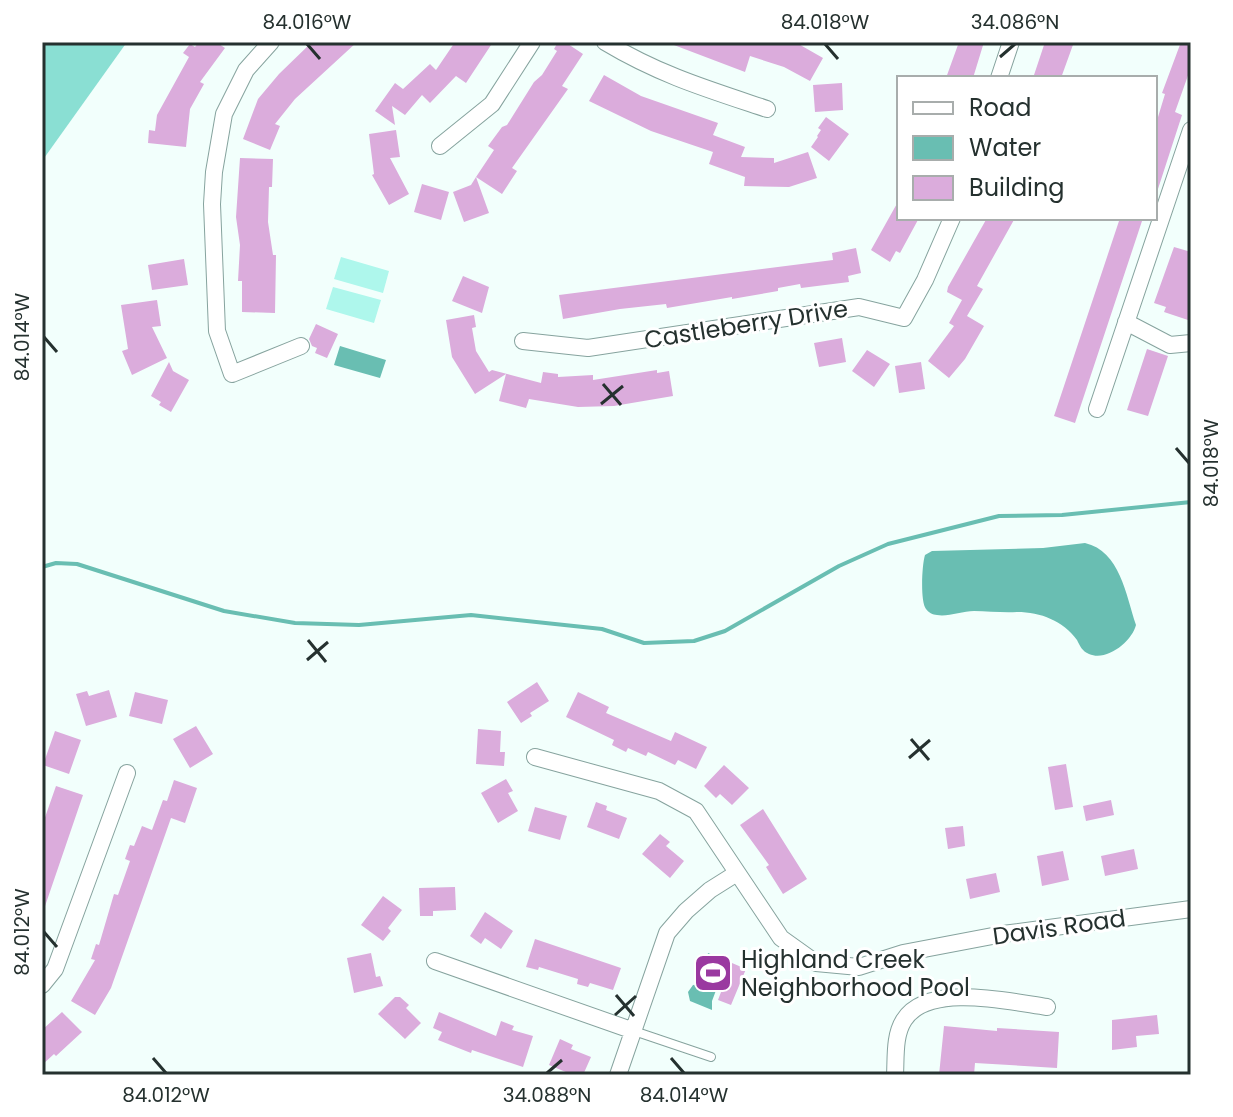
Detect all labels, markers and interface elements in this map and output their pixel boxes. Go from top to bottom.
text: 84.016°W [263,8,352,36]
text: 84.018°W [781,8,870,36]
text: 34.086°N [971,8,1059,36]
legend [897,76,1157,220]
text: Road [969,91,1031,124]
text: Water [969,131,1041,164]
text: Building [969,171,1065,204]
text: 84.014°W [8,292,36,381]
street label: Castleberry Drive [642,292,850,356]
text: 84.018°W [1197,418,1225,507]
text: 84.012°W [8,888,36,976]
street label: Davis Road [990,901,1128,953]
place label: Highland Creek Neighborhood Pool [741,943,970,1004]
sports icon: Highland Creek Neighborhood Pool [692,952,734,994]
text: 84.012°W [122,1081,210,1109]
text: 34.088°N [503,1081,591,1109]
text: 84.014°W [640,1081,729,1109]

